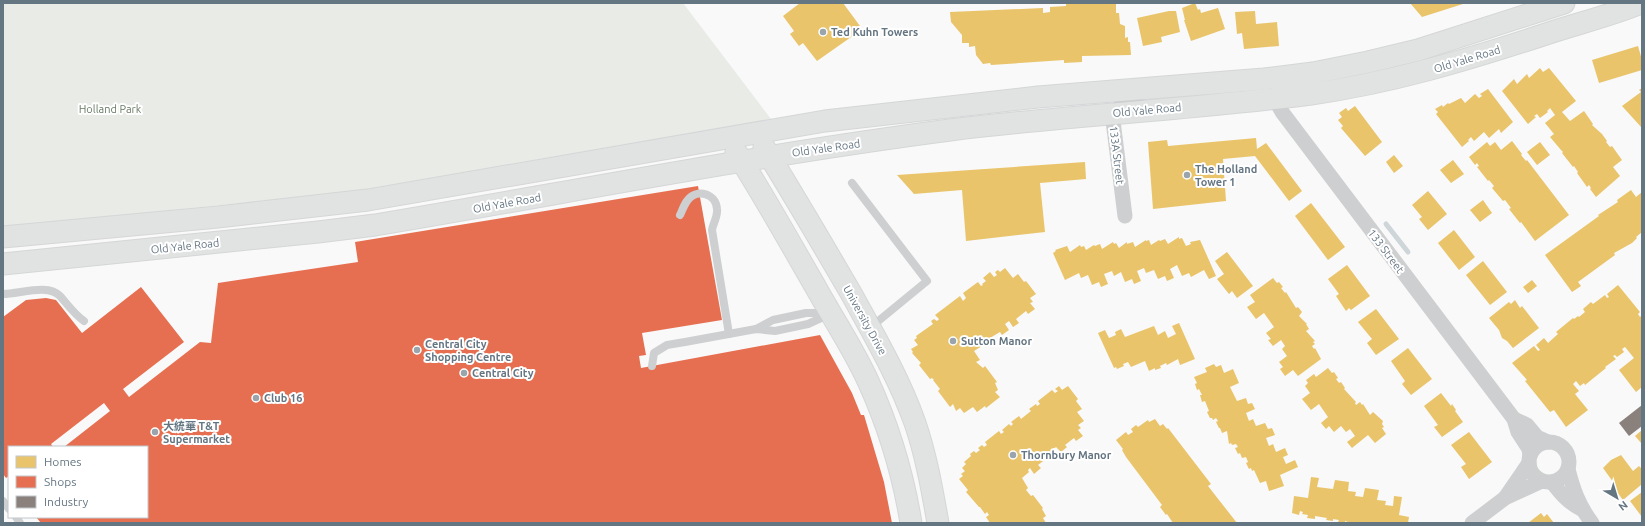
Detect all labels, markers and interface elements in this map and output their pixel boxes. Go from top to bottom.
place label: Ted Kuhn Towers [831,26,918,38]
marker: Ted Kuhn Towers [818,27,828,37]
street label: Old Yale Road [1432,43,1502,75]
street label: Old Yale Road [1112,101,1182,119]
park label: Holland Park [79,103,142,115]
street label: 133A Street [1107,125,1127,186]
street label: Old Yale Road [791,137,861,159]
place label: The Holland Tower 1 [1195,163,1257,188]
marker: The Holland Tower 1 [1182,170,1192,180]
street label: Old Yale Road [472,191,542,215]
street label: 133 Street [1366,227,1407,276]
street label: Old Yale Road [150,236,220,256]
street label: University Drive [841,283,889,357]
place label: Sutton Manor [961,335,1032,347]
marker: Sutton Manor [948,336,958,346]
place label: Central City Shopping Centre [425,338,511,363]
marker: Central City Shopping Centre [412,345,422,355]
place label: Central City [472,367,534,379]
marker: Central City [459,368,469,378]
place label: Club 16 [264,392,302,404]
marker: Club 16 [251,393,261,403]
place label: 大統華 T&T Supermarket [163,420,230,445]
marker: 大統華 T&T Supermarket [150,427,160,437]
legend [8,446,148,518]
place label: Thornbury Manor [1021,449,1112,461]
marker: Thornbury Manor [1008,450,1018,460]
text: Homes [44,455,82,468]
text: Shops [44,475,76,488]
north arrow [1597,478,1637,518]
text: Industry [44,495,89,508]
text: N [1616,499,1630,513]

